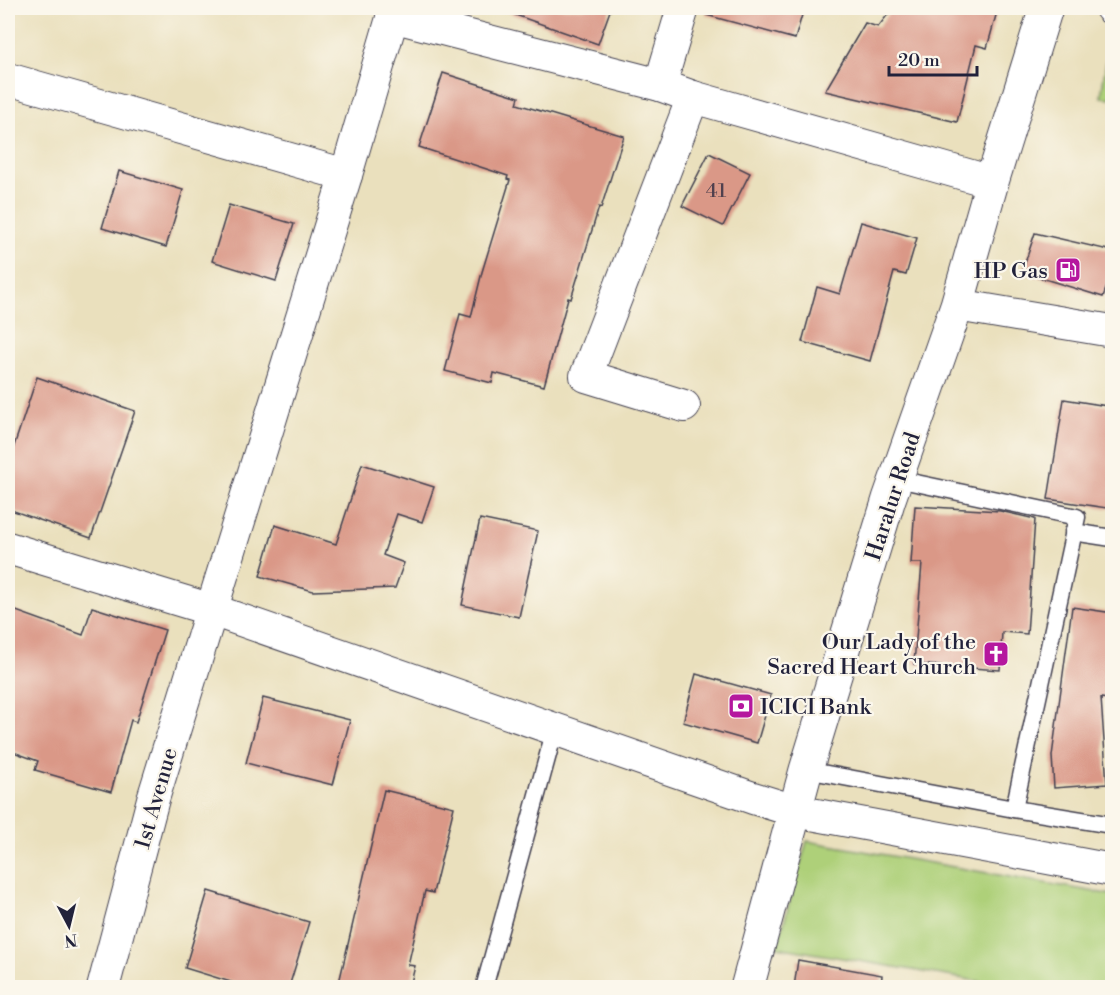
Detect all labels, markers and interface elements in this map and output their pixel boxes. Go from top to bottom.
scale bar [889,39,978,77]
text: 20 m [898,49,940,72]
house number: 41 [706,179,727,204]
fuel station icon: HP Gas [1053,255,1083,285]
place label: HP Gas [974,258,1048,285]
street label: Haralur Road [860,428,927,564]
place label: Our Lady of the Sacred Heart Church [767,629,976,681]
church icon: Our Lady of the Sacred Heart Church [981,639,1011,669]
bank icon: ICICI Bank [726,691,756,721]
place label: ICICI Bank [760,694,872,721]
street label: 1st Avenue [129,745,184,852]
north arrow [39,896,99,956]
text: N [63,929,78,951]

